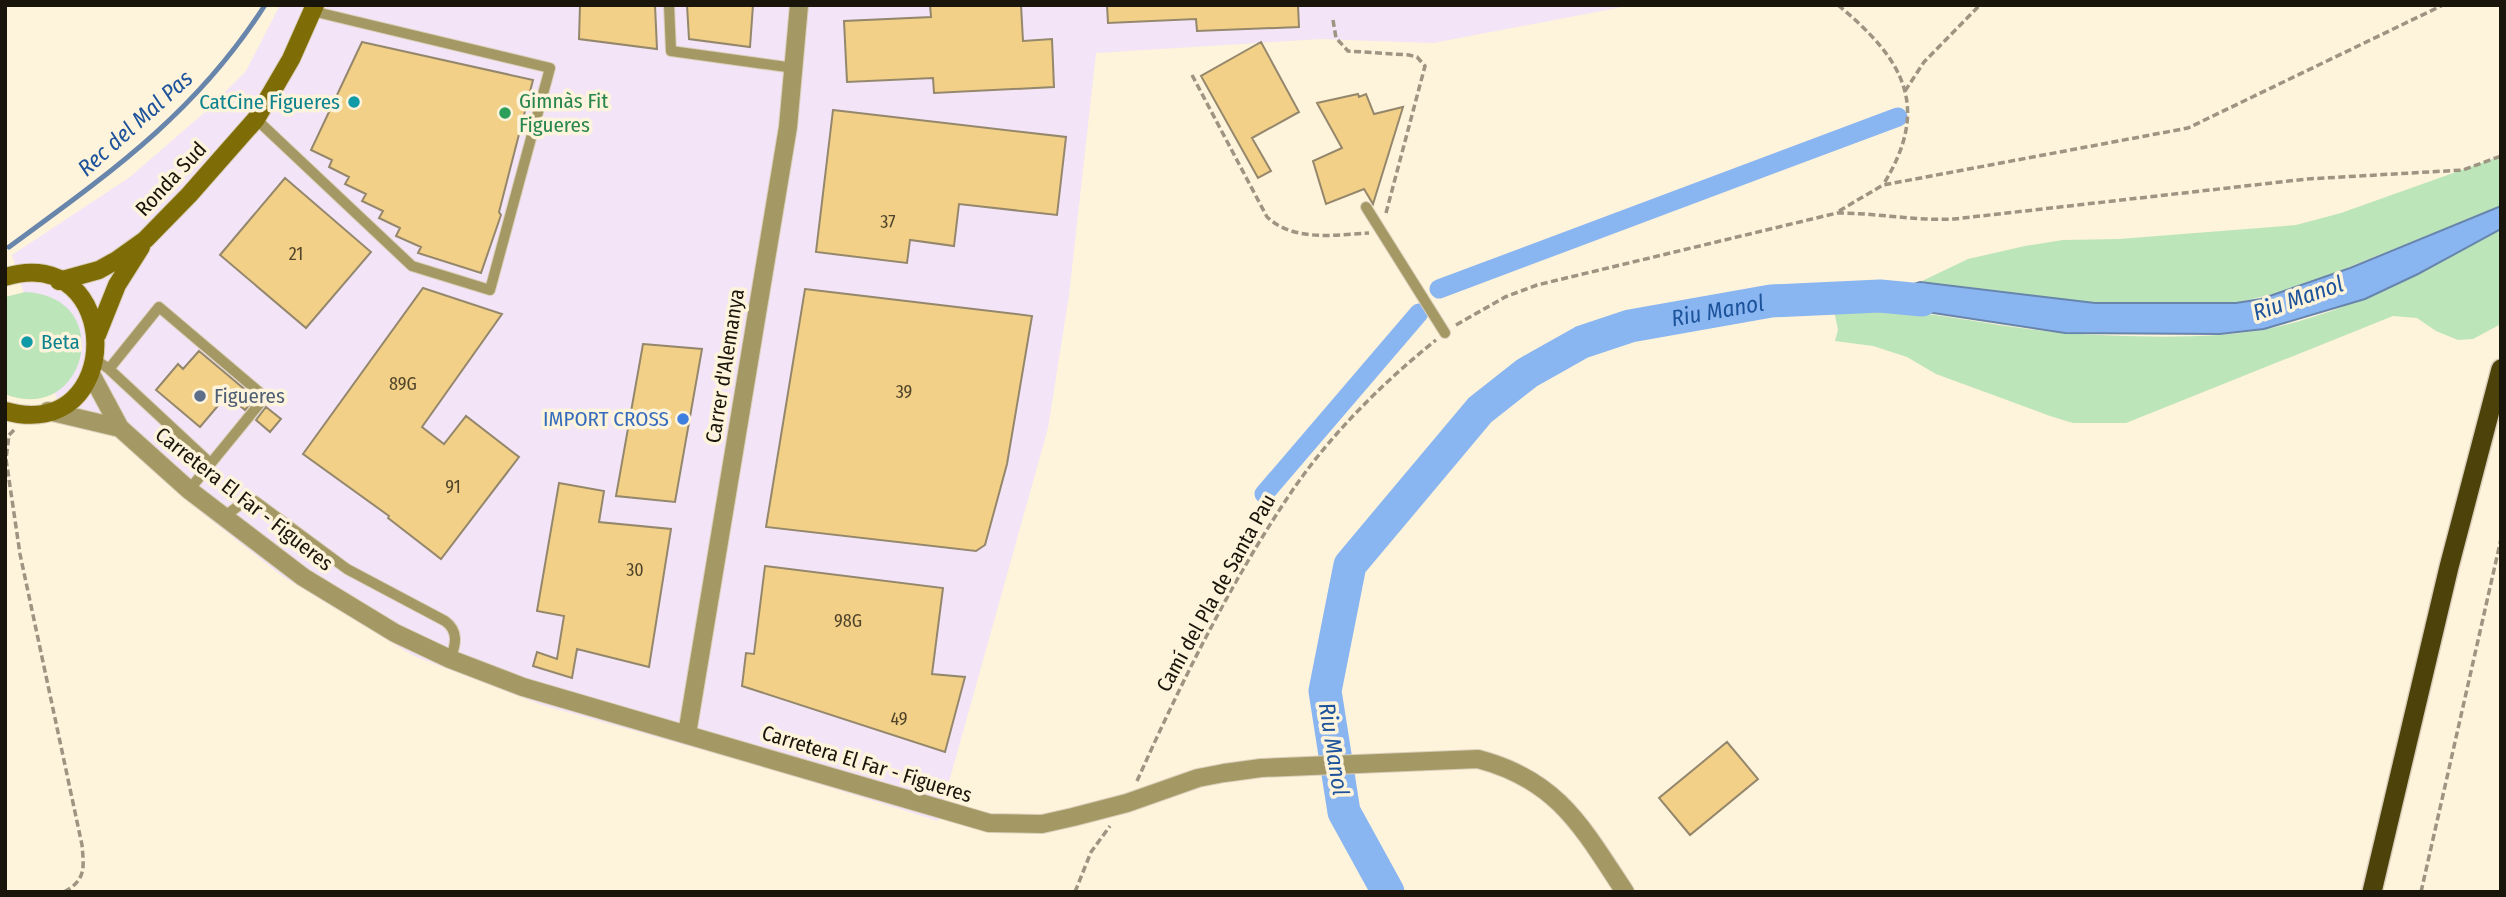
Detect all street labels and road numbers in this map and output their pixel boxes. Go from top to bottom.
street label: Ronda Sud [130,136,212,222]
street label: Carrer d'Alemanya [700,287,750,445]
street label: Carretera El Far - Figueres [150,422,338,576]
street label: Camí del Pla de Santa Pau [1151,490,1281,696]
street label: Carretera El Far - Figueres [759,720,975,808]

